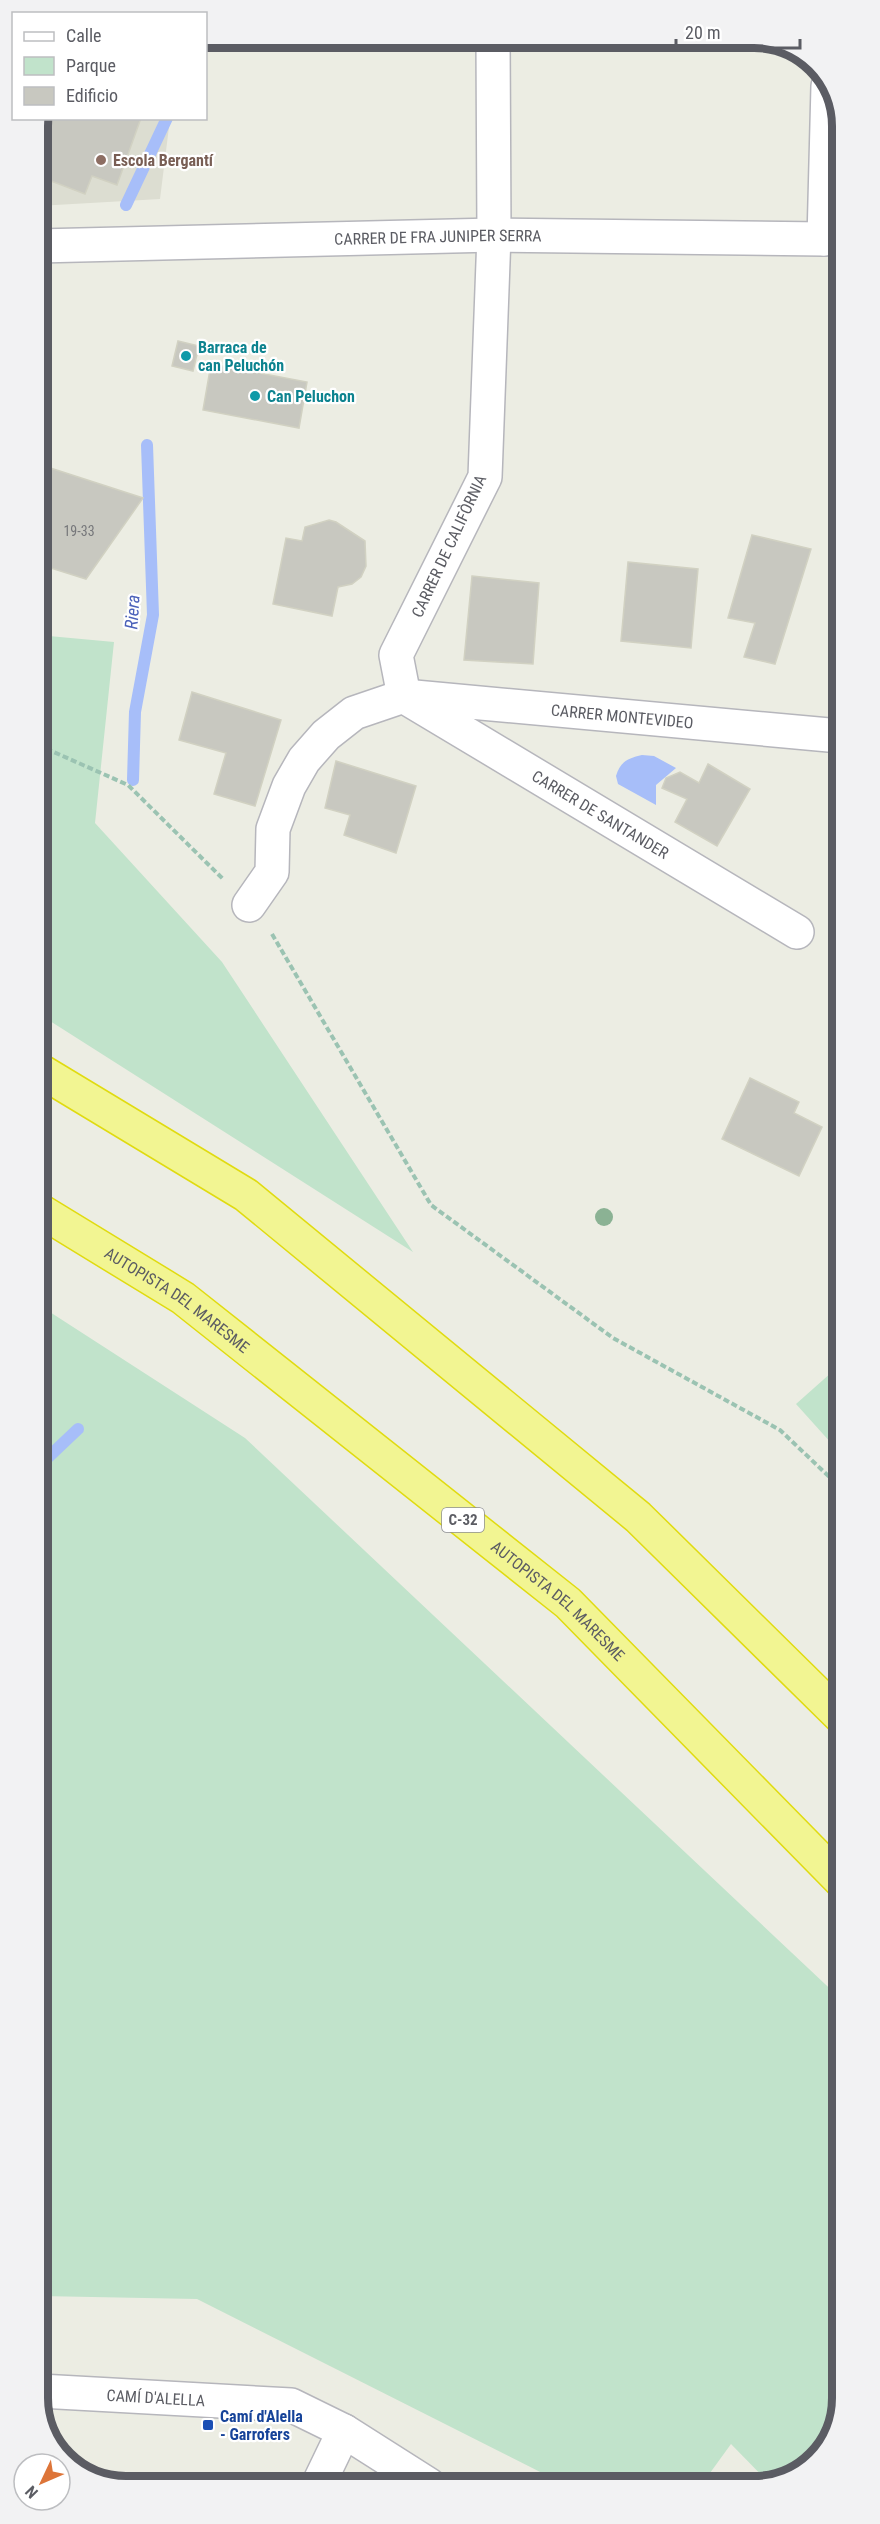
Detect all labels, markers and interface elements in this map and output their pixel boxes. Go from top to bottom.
legend [12,12,207,120]
scale bar [676,12,800,50]
text: 20 m [685,22,720,43]
text: Calle [66,25,102,46]
text: Parque [66,55,116,76]
text: Edificio [66,85,118,106]
place label: Escola Bergantí [113,151,215,170]
marker: Escola Bergantí [94,153,108,167]
street label: CARRER DE FRA JUNIPER SERRA [334,225,542,248]
place label: Barraca de can Peluchón [198,338,284,375]
marker: Barraca de can Peluchón [179,349,193,363]
place label: Can Peluchon [267,387,355,406]
marker: Can Peluchon [248,389,262,403]
street label: CARRER DE CALIFÒRNIA [407,471,490,620]
house number: 19-33 [63,523,95,539]
water label: Riera [120,594,144,630]
street label: CARRER MONTEVIDEO [550,700,694,732]
street label: CARRER DE SANTANDER [529,766,673,863]
street label: AUTOPISTA DEL MARESME [101,1243,253,1357]
road number: C-32 [442,1508,484,1532]
street label: AUTOPISTA DEL MARESME [488,1537,629,1665]
street label: CAMÍ D'ALELLA [106,2385,206,2410]
place label: Camí d'Alella - Garrofers [220,2407,303,2444]
marker: Camí d'Alella - Garrofers [201,2418,215,2432]
north arrow [12,2452,72,2512]
text: N [21,2482,42,2502]

